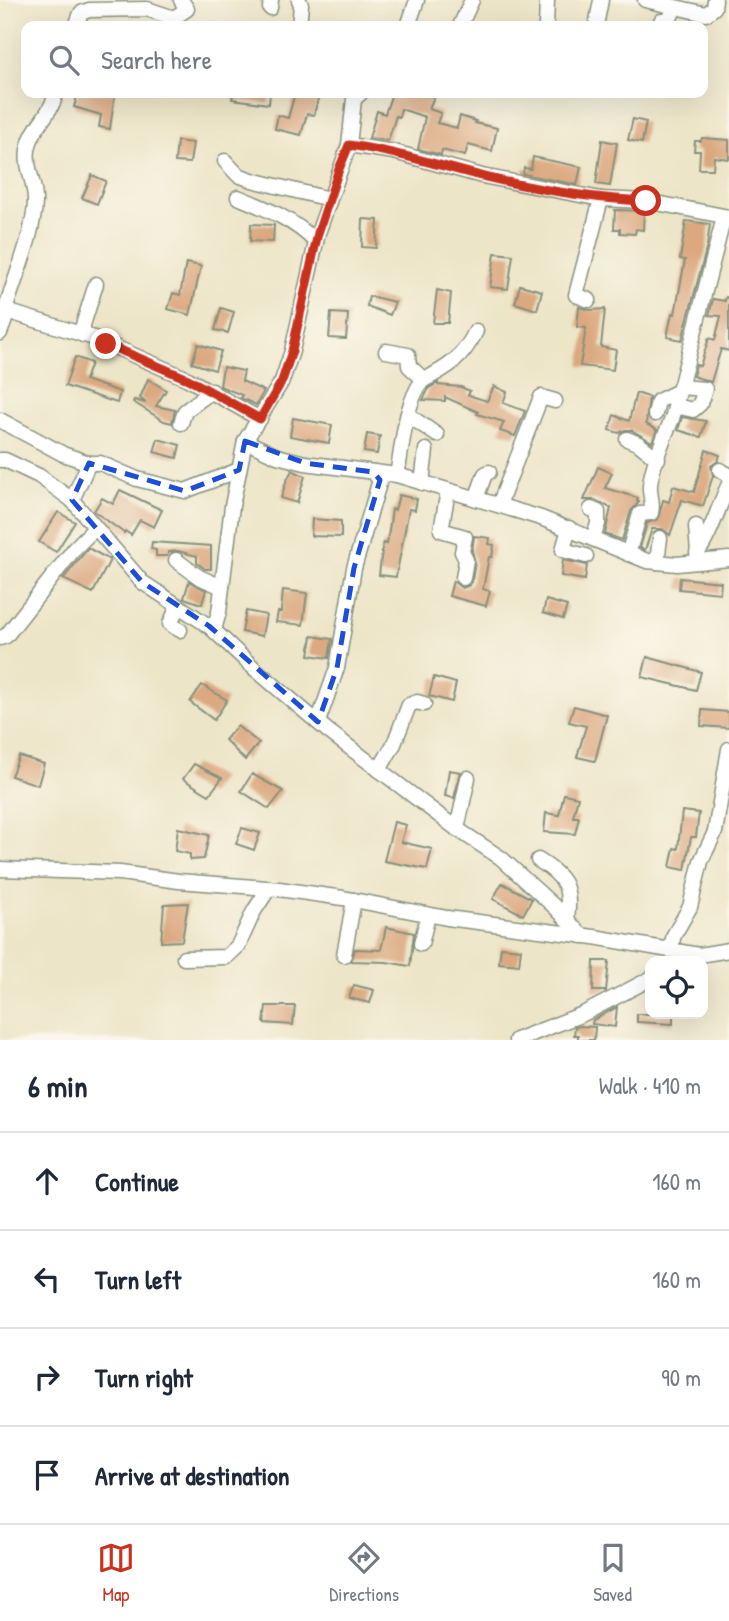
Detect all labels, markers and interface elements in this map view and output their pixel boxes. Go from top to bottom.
search box [21,21,708,98]
icon: search [45,41,83,79]
text: Search here [101,42,212,77]
route start [630,185,661,216]
route end [90,328,121,359]
map controls [645,956,708,1019]
button: locate [645,956,708,1019]
text: 6 min [28,1066,88,1106]
text: Walk · 410 m [599,1070,701,1101]
icon: ahead [28,1162,66,1200]
text: Continue [95,1164,179,1199]
text: 160 m [652,1166,701,1197]
icon: left [28,1260,66,1298]
text: Turn left [95,1262,181,1297]
text: 160 m [652,1264,701,1295]
icon: right [28,1358,66,1396]
text: Turn right [95,1360,193,1395]
text: 90 m [661,1362,701,1393]
icon: arrive [28,1456,66,1494]
text: Arrive at destination [95,1458,290,1493]
tab: Map [97,1539,135,1607]
tab: Directions [329,1539,399,1607]
tab: Saved [593,1539,632,1607]

